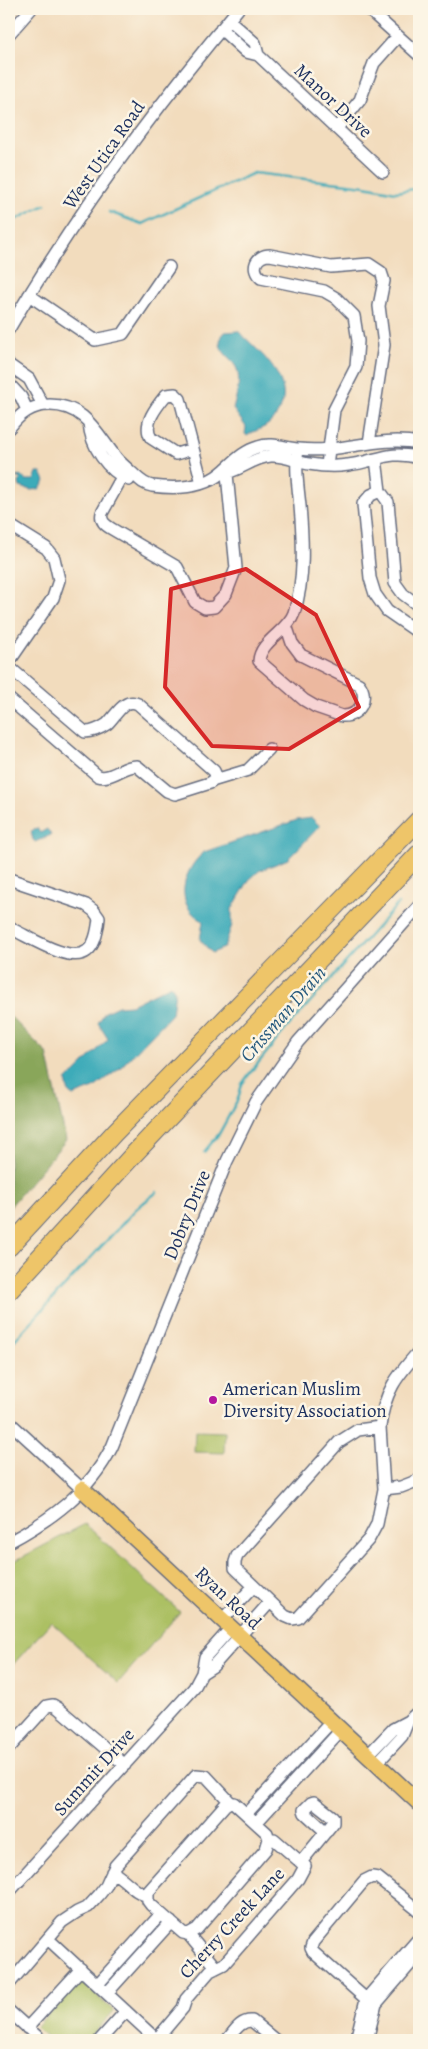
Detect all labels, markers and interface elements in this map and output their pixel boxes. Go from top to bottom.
street label: Manor Drive [288,58,378,144]
street label: West Utica Road [56,95,152,215]
water label: Crissman Drain [234,960,332,1068]
street label: Dobry Drive [157,1166,217,1264]
place label: American Muslim Diversity Association [222,1376,387,1424]
marker: American Muslim Diversity Association [207,1394,219,1406]
street label: Ryan Road [189,1561,267,1636]
street label: Summit Drive [48,1722,140,1822]
street label: Cherry Creek Lane [173,1862,291,1984]

